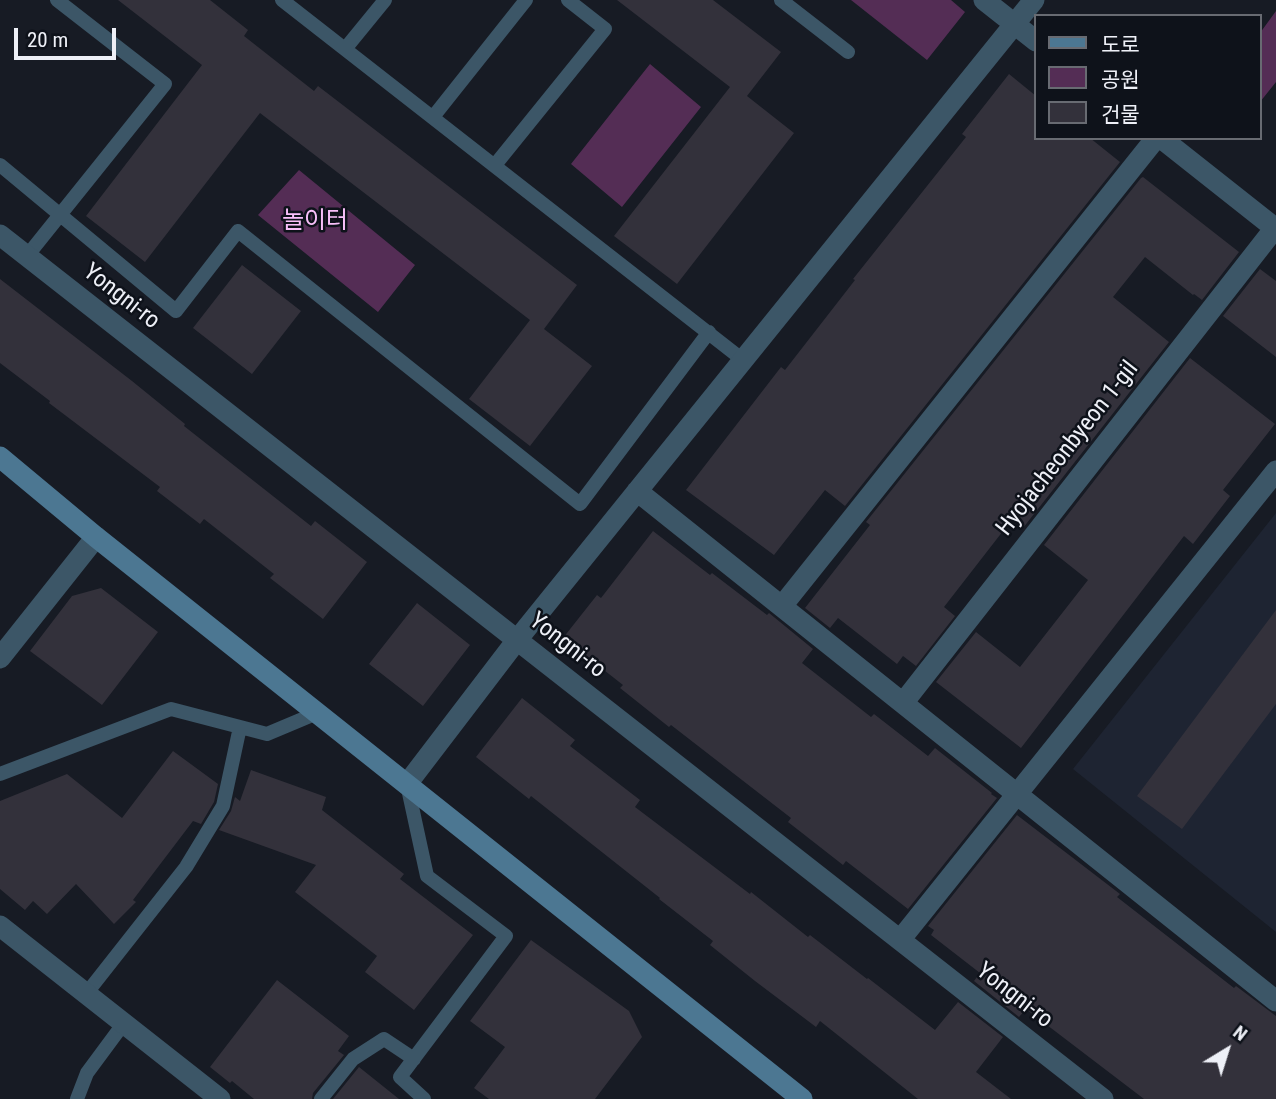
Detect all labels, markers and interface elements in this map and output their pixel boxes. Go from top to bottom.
scale bar [18,14,119,58]
legend [1034,14,1262,140]
text: 20 m [27,28,68,52]
text: 도로 [1101,33,1140,57]
text: 공원 [1101,68,1140,92]
text: 건물 [1101,103,1140,127]
park label: 놀이터 [282,208,348,236]
street label: Yongni-ro [77,258,165,336]
street label: Hyojacheonbyeon 1-gil [991,356,1145,542]
street label: Yongni-ro [523,607,611,685]
street label: Yongni-ro [970,957,1058,1035]
north arrow [1192,1015,1262,1085]
text: N [1229,1020,1252,1046]

